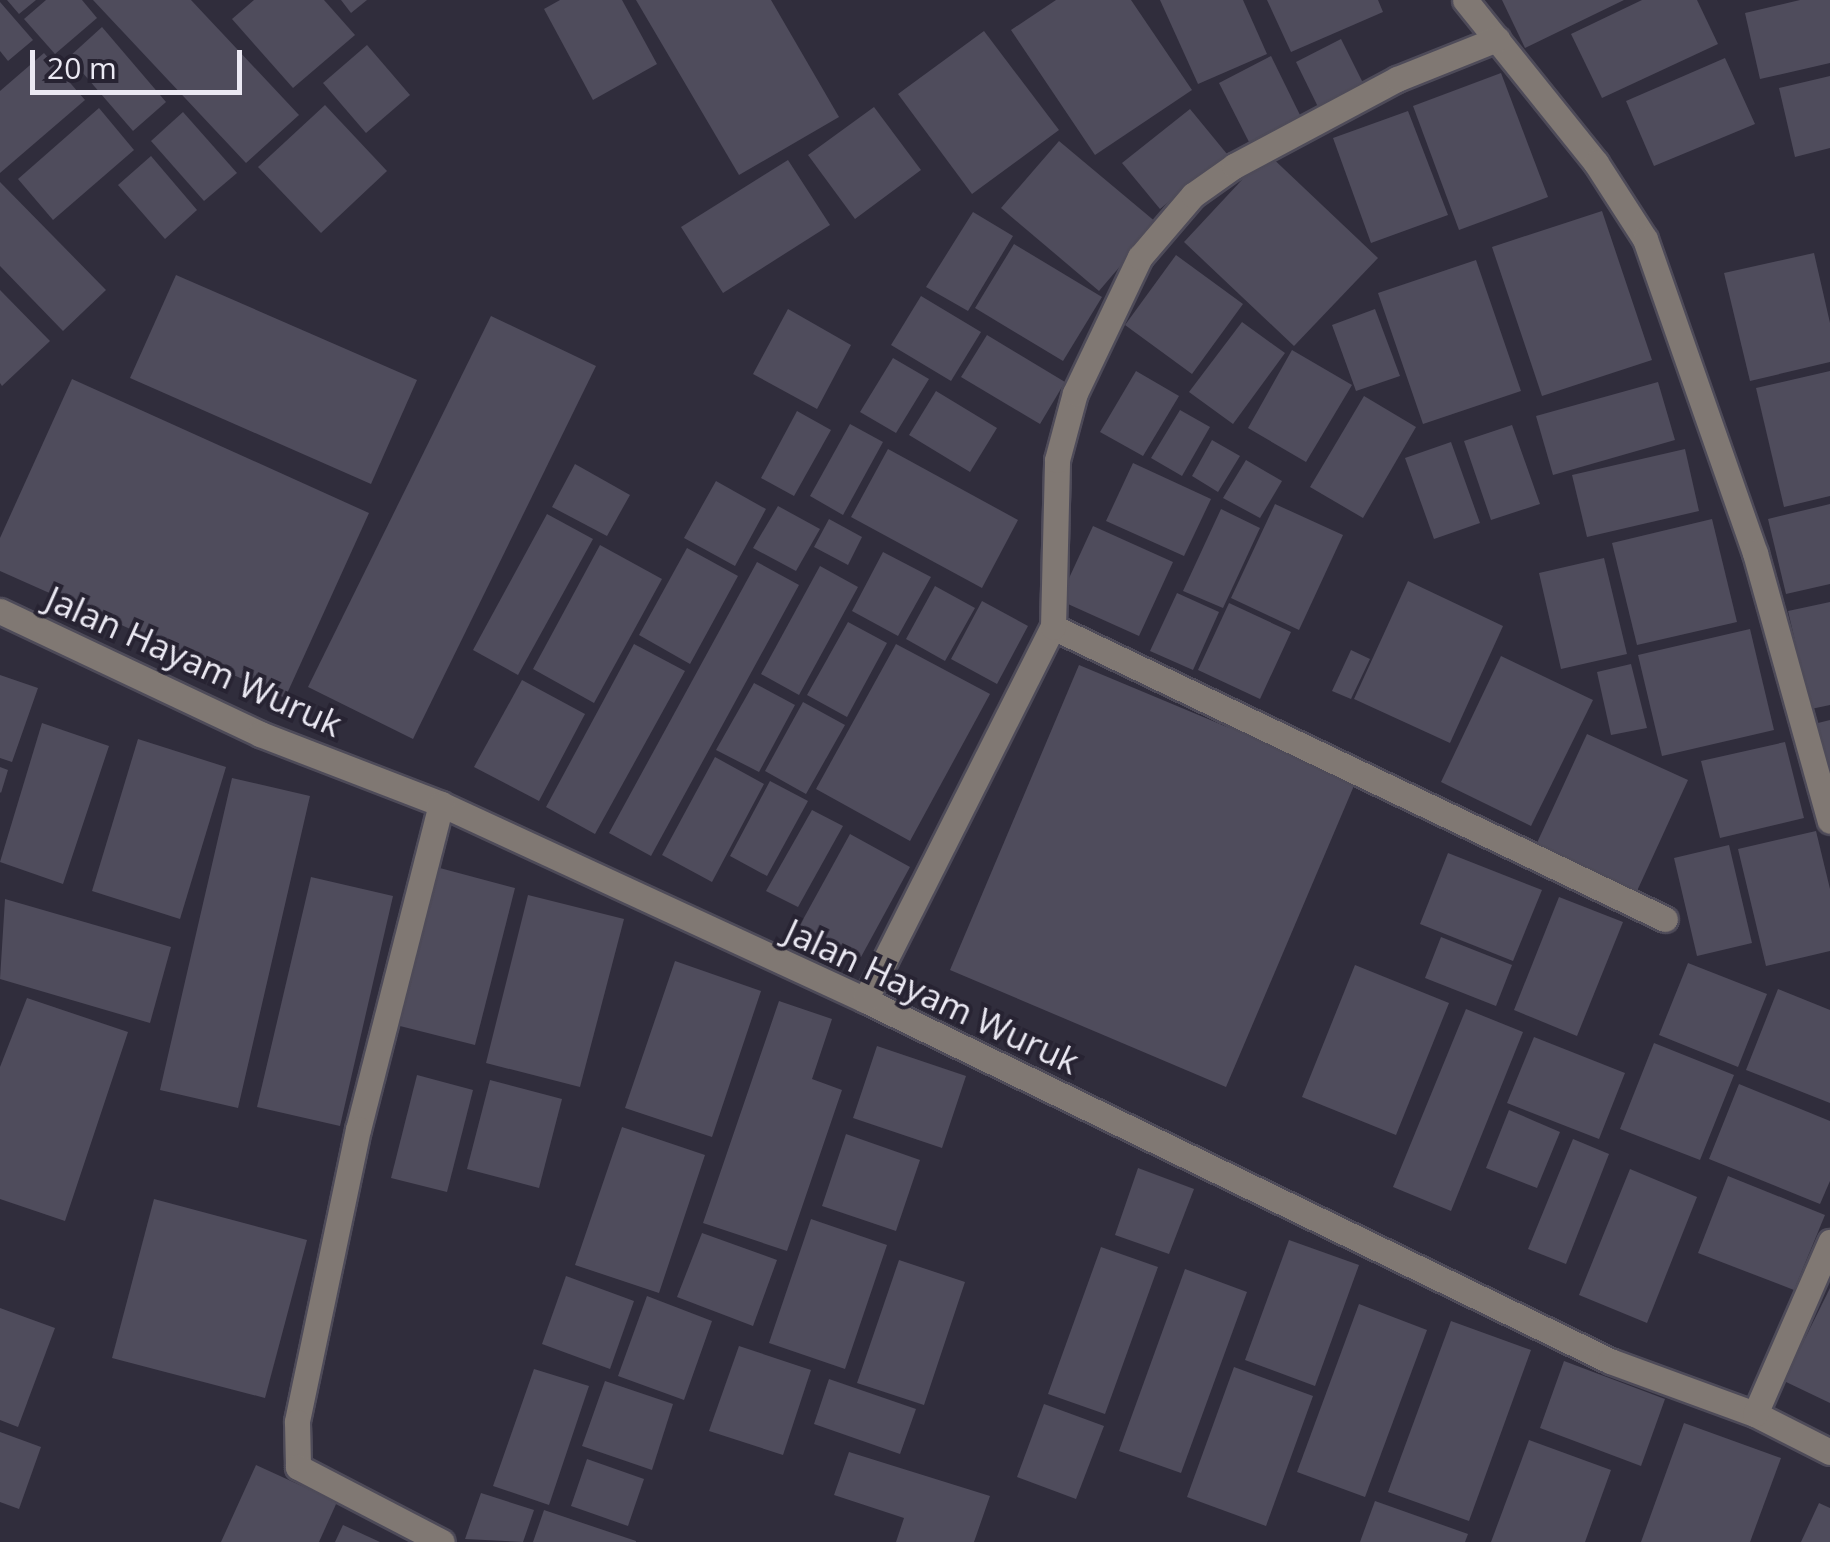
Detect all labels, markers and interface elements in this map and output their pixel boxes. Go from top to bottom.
scale bar [35,30,248,92]
text: 20 m [47,47,117,88]
street label: Jalan Hayam Wuruk [40,577,348,745]
street label: Jalan Hayam Wuruk [778,909,1086,1083]

